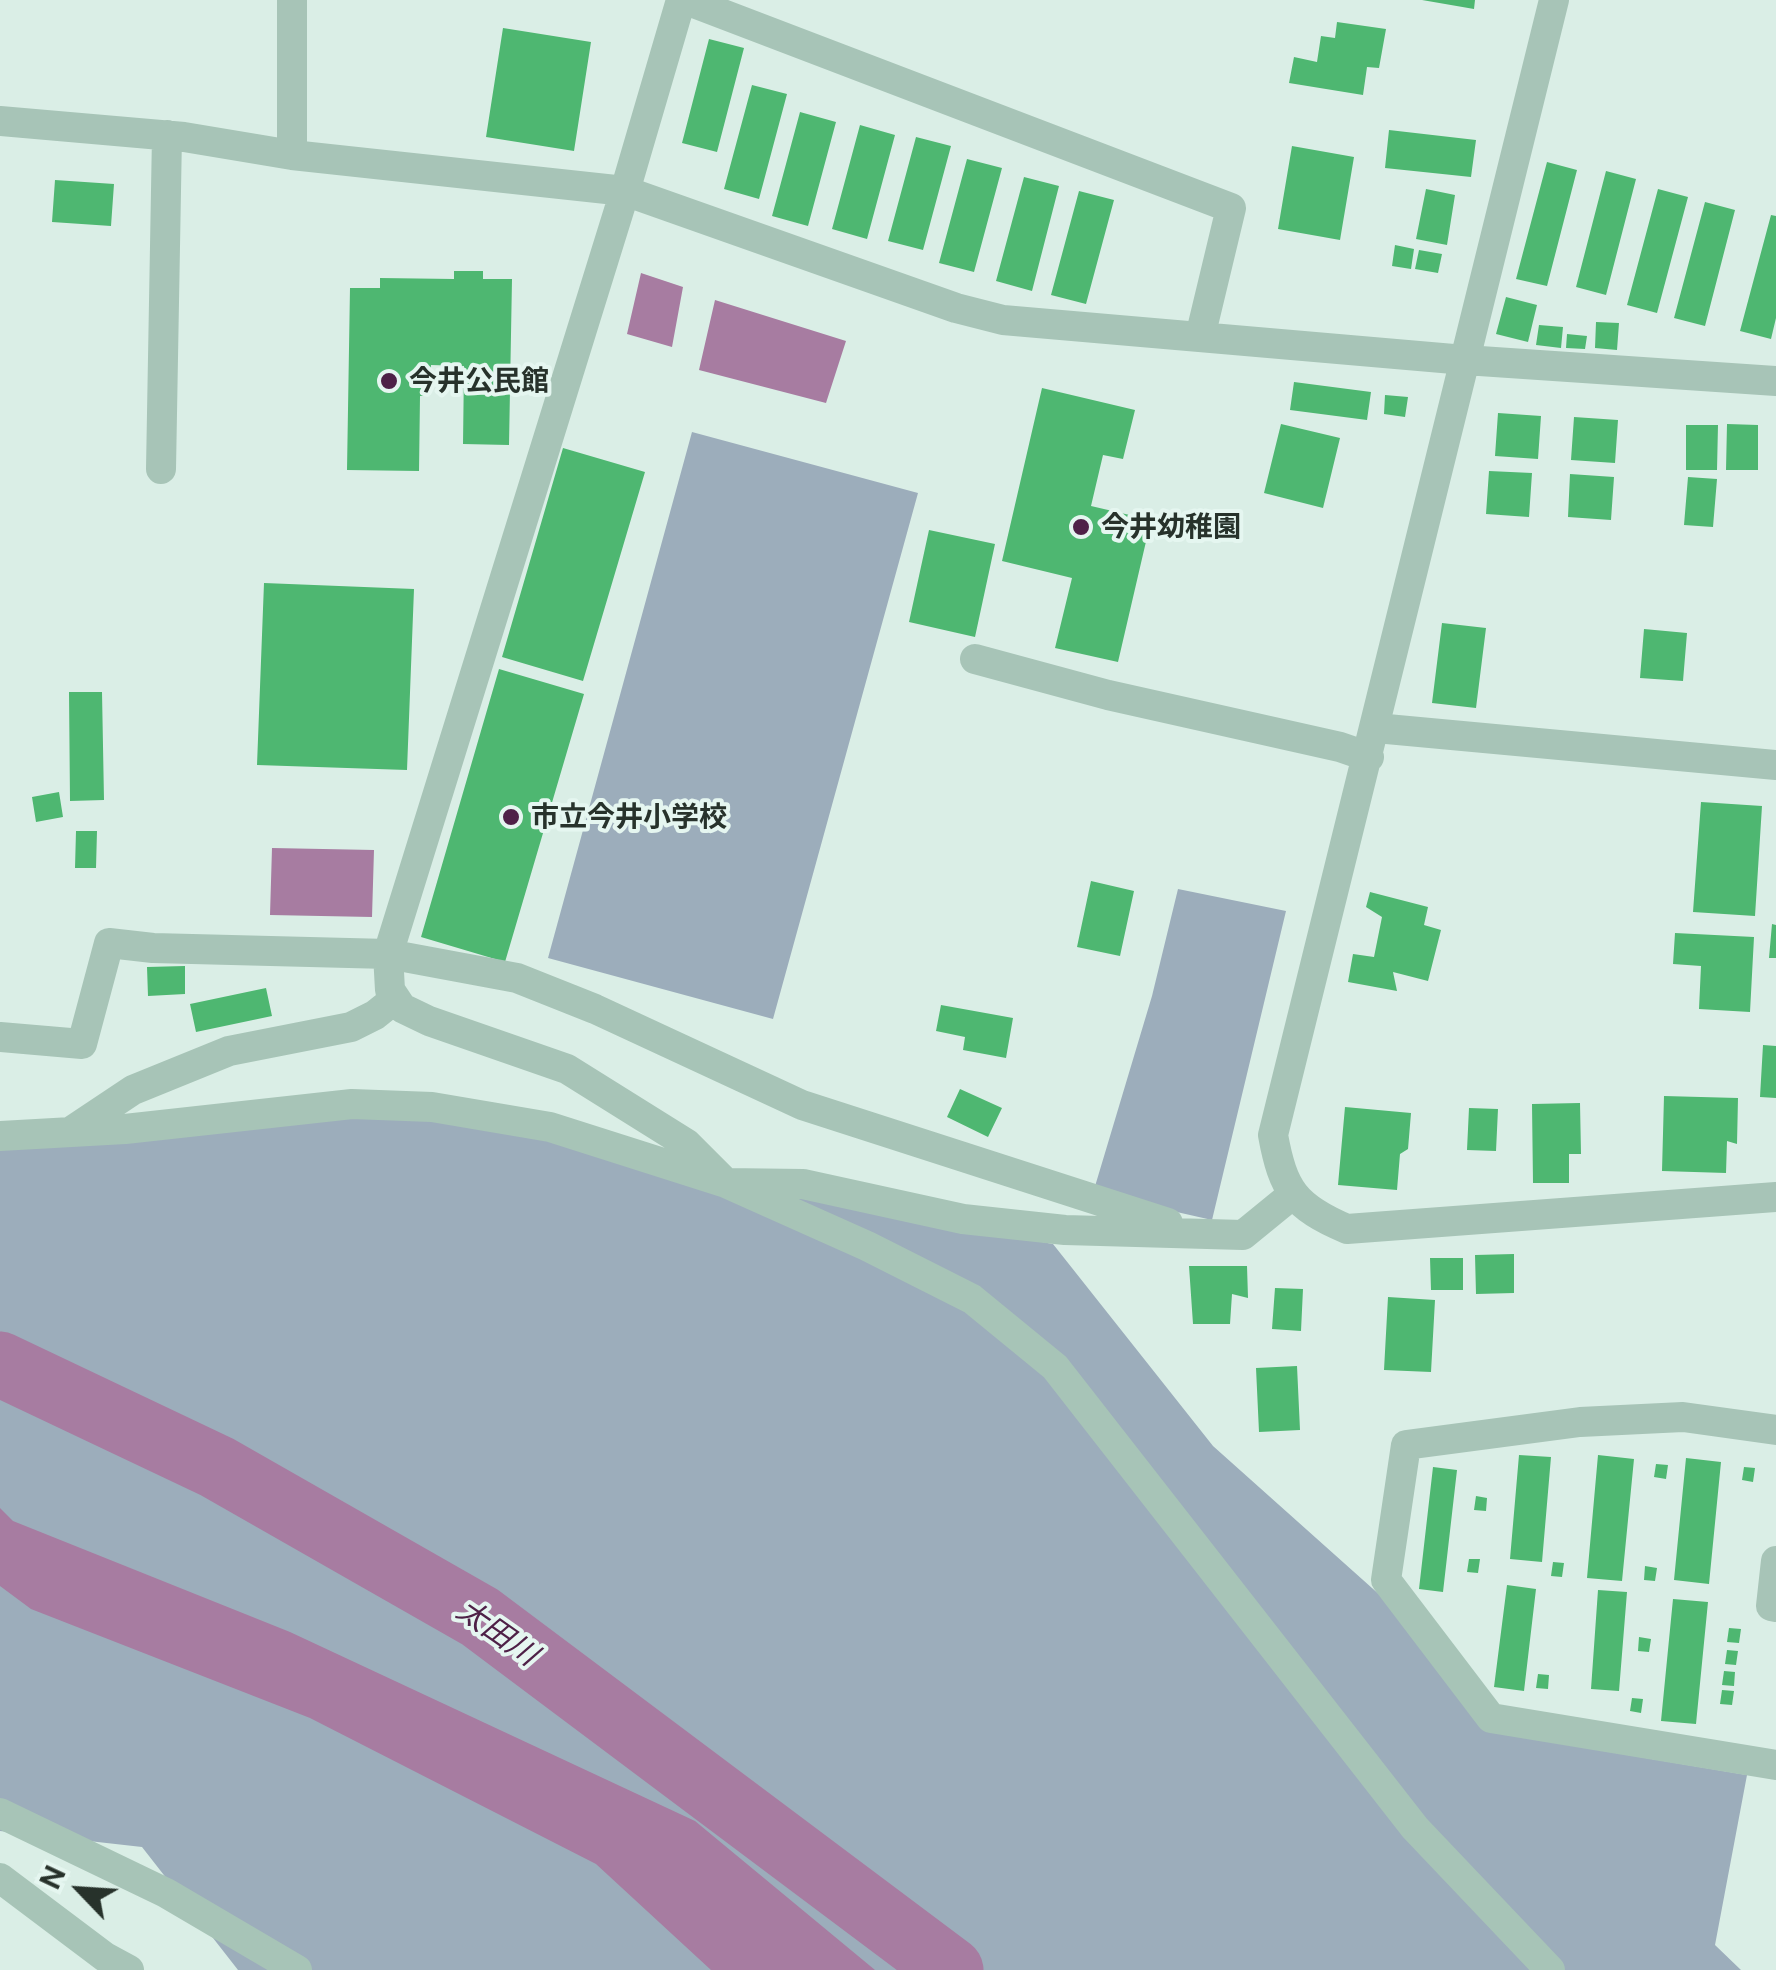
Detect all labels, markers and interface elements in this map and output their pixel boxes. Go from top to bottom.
place label: 今井公民館 [409,364,549,398]
marker: 今井公民館 [378,370,400,392]
place label: 今井幼稚園 [1101,510,1241,544]
marker: 今井幼稚園 [1070,516,1092,538]
place label: 市立今井小学校 [531,800,727,834]
marker: 市立今井小学校 [500,806,522,828]
water label: 太田川 [450,1592,544,1674]
north arrow [30,1840,130,1940]
text: N [33,1860,72,1894]

